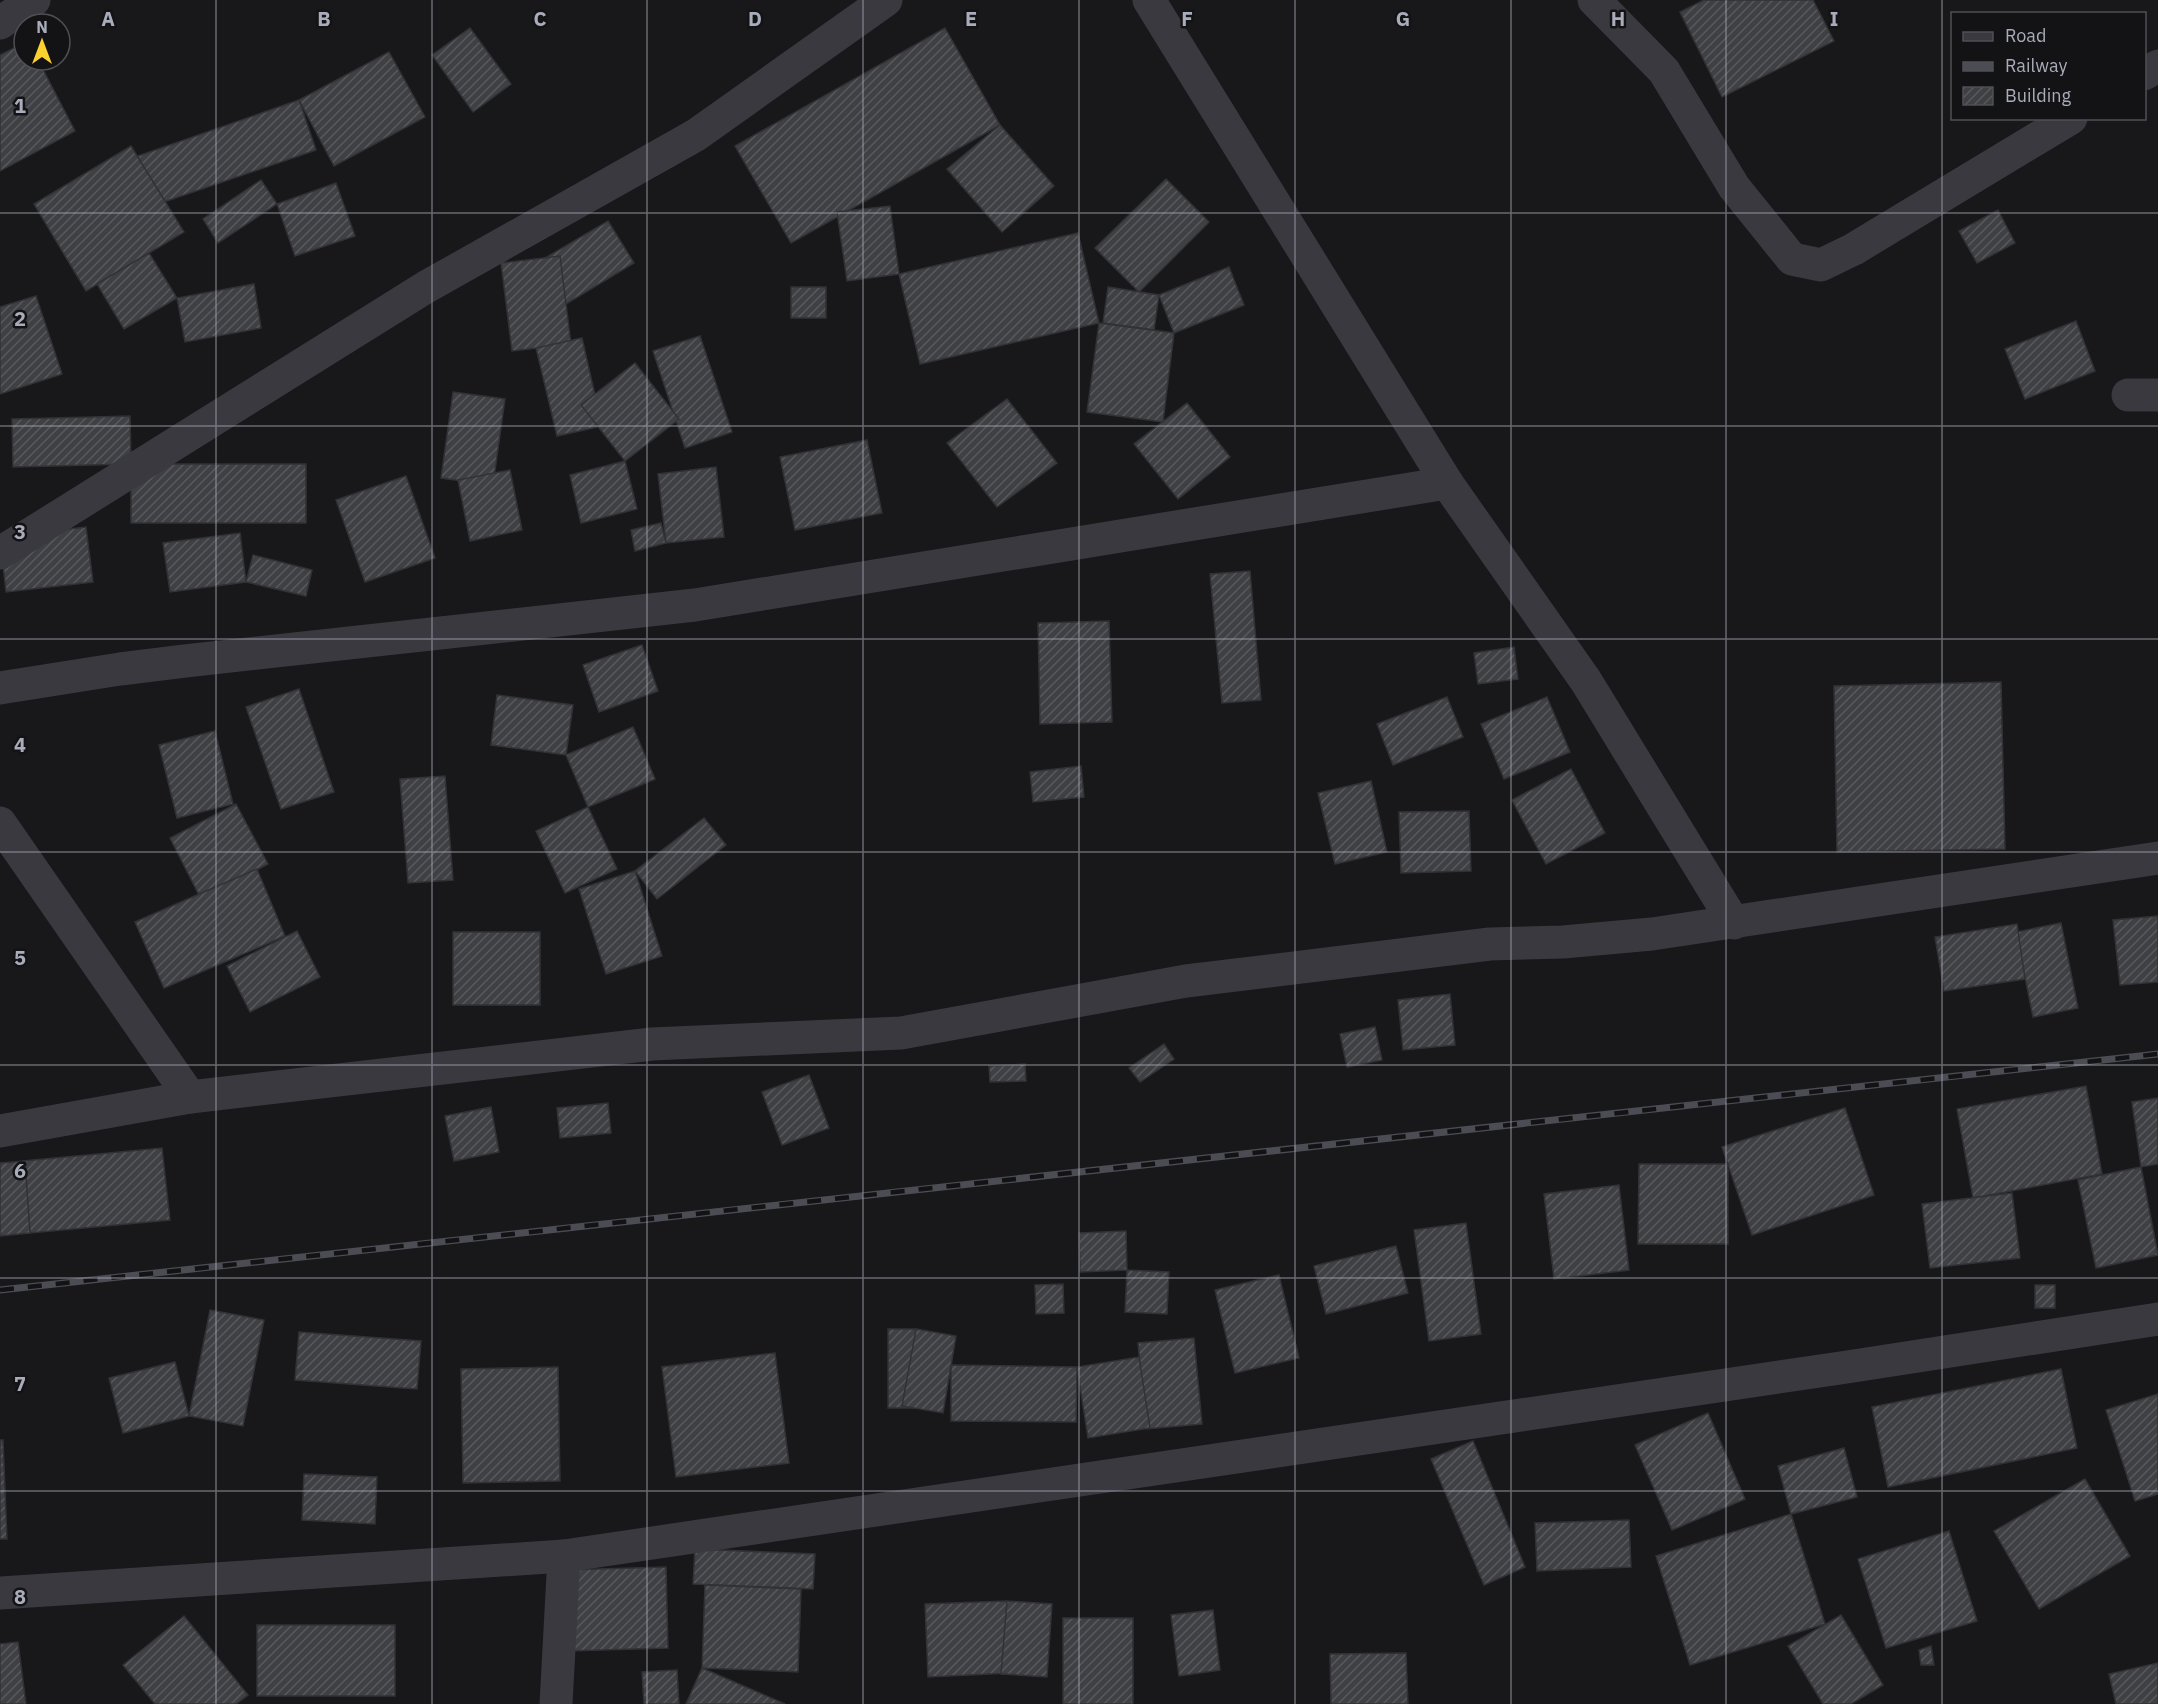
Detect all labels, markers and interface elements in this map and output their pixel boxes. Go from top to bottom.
text: A [101,5,115,32]
text: B [317,5,331,32]
text: C [533,5,547,32]
text: D [748,5,762,32]
text: E [965,5,977,32]
text: F [1181,5,1193,32]
text: G [1396,5,1410,32]
text: H [1611,5,1625,32]
text: I [1830,5,1838,32]
north arrow [12,12,72,72]
legend [1951,12,2146,120]
text: N [36,17,48,37]
text: Road [2005,24,2046,47]
text: Railway [2005,54,2067,77]
text: Building [2005,84,2072,107]
text: 1 [14,92,26,119]
text: 2 [14,305,26,332]
text: 3 [14,518,26,545]
text: 4 [14,731,26,758]
text: 5 [14,944,26,971]
text: 6 [14,1157,26,1184]
text: 7 [14,1370,26,1397]
text: 8 [14,1583,26,1610]

